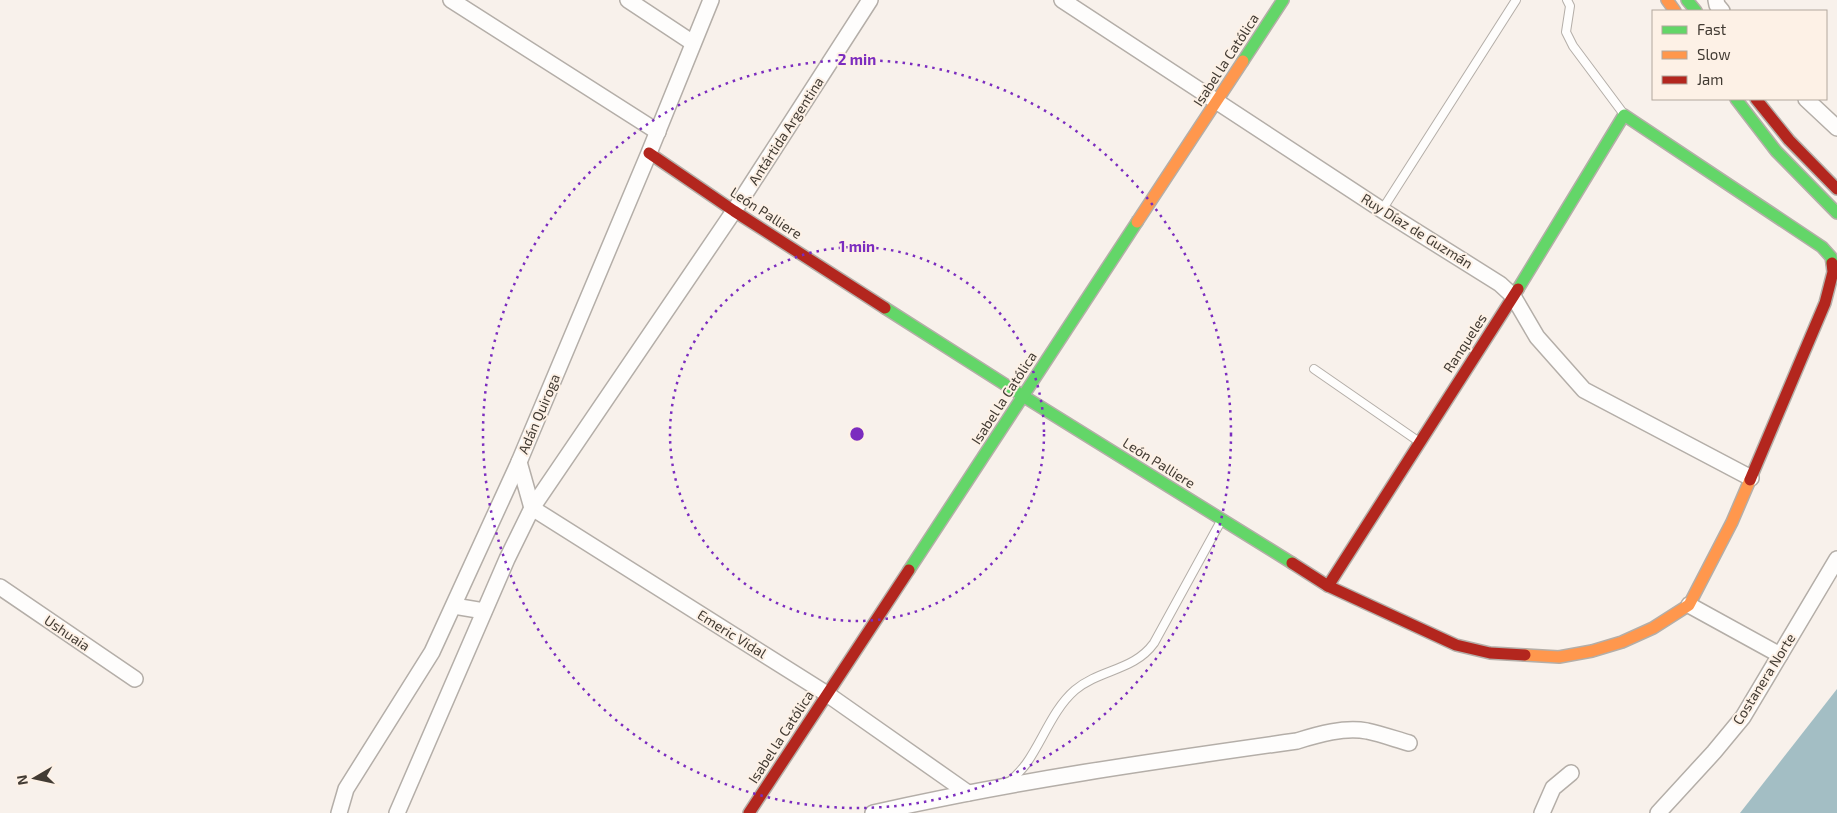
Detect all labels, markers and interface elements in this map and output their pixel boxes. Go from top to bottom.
street label: Isabel la Católica [1189,10,1262,109]
legend [1652,10,1827,100]
text: Fast [1697,20,1727,38]
text: Slow [1697,45,1731,63]
text: 2 min [838,50,876,68]
text: Jam [1697,70,1723,88]
street label: Antártida Argentina [744,74,827,188]
street label: León Palliere [727,183,805,242]
street label: Ruy Díaz de Guzmán [1358,189,1476,272]
text: 1 min [839,237,875,255]
street label: Ranqueles [1439,310,1490,375]
street label: Isabel la Católica [967,348,1040,447]
street label: Adán Quiroga [514,371,563,456]
centre of rings [848,425,866,443]
street label: León Palliere [1120,434,1199,492]
street label: Emeric Vidal [695,606,771,662]
street label: Ushuaia [41,611,93,654]
street label: Costanera Norte [1729,630,1798,728]
street label: Isabel la Católica [744,687,817,786]
north arrow [10,753,60,803]
text: N [12,774,31,786]

